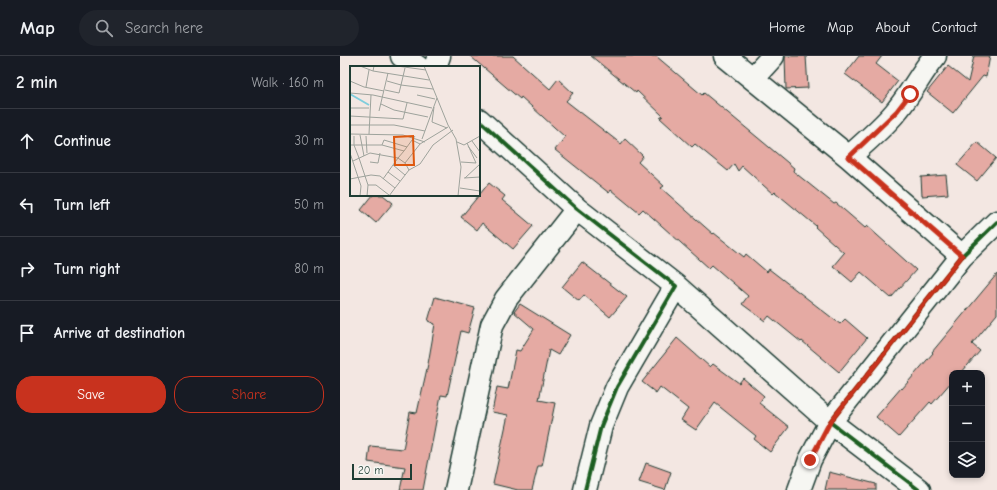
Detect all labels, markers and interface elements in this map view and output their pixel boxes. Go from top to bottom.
search box [79,10,359,46]
text: Map [20,17,55,39]
icon: search [93,17,115,39]
text: Search here [125,19,203,37]
text: Home [769,19,805,36]
text: Map [827,19,853,36]
text: About [875,19,910,36]
text: Contact [932,19,977,36]
inset map [350,66,480,196]
text: 2 min [16,73,57,92]
text: Walk · 160 m [252,75,324,90]
route start [901,85,919,103]
icon: ahead [16,130,38,152]
text: Continue [54,132,111,150]
text: 30 m [294,133,324,148]
icon: left [16,194,38,216]
text: Turn left [54,196,110,214]
text: 50 m [294,197,324,212]
icon: right [16,258,38,280]
text: Turn right [54,260,120,278]
text: 80 m [294,261,324,276]
icon: arrive [16,322,38,344]
text: Arrive at destination [54,324,185,342]
map controls [949,370,985,478]
button: + [949,370,985,406]
button: Save [16,376,166,413]
button: Share [174,376,324,413]
button: − [949,406,985,442]
button: layers [949,442,985,478]
route end [801,451,819,469]
scale bar [352,462,412,481]
text: 20 m [358,464,383,477]

